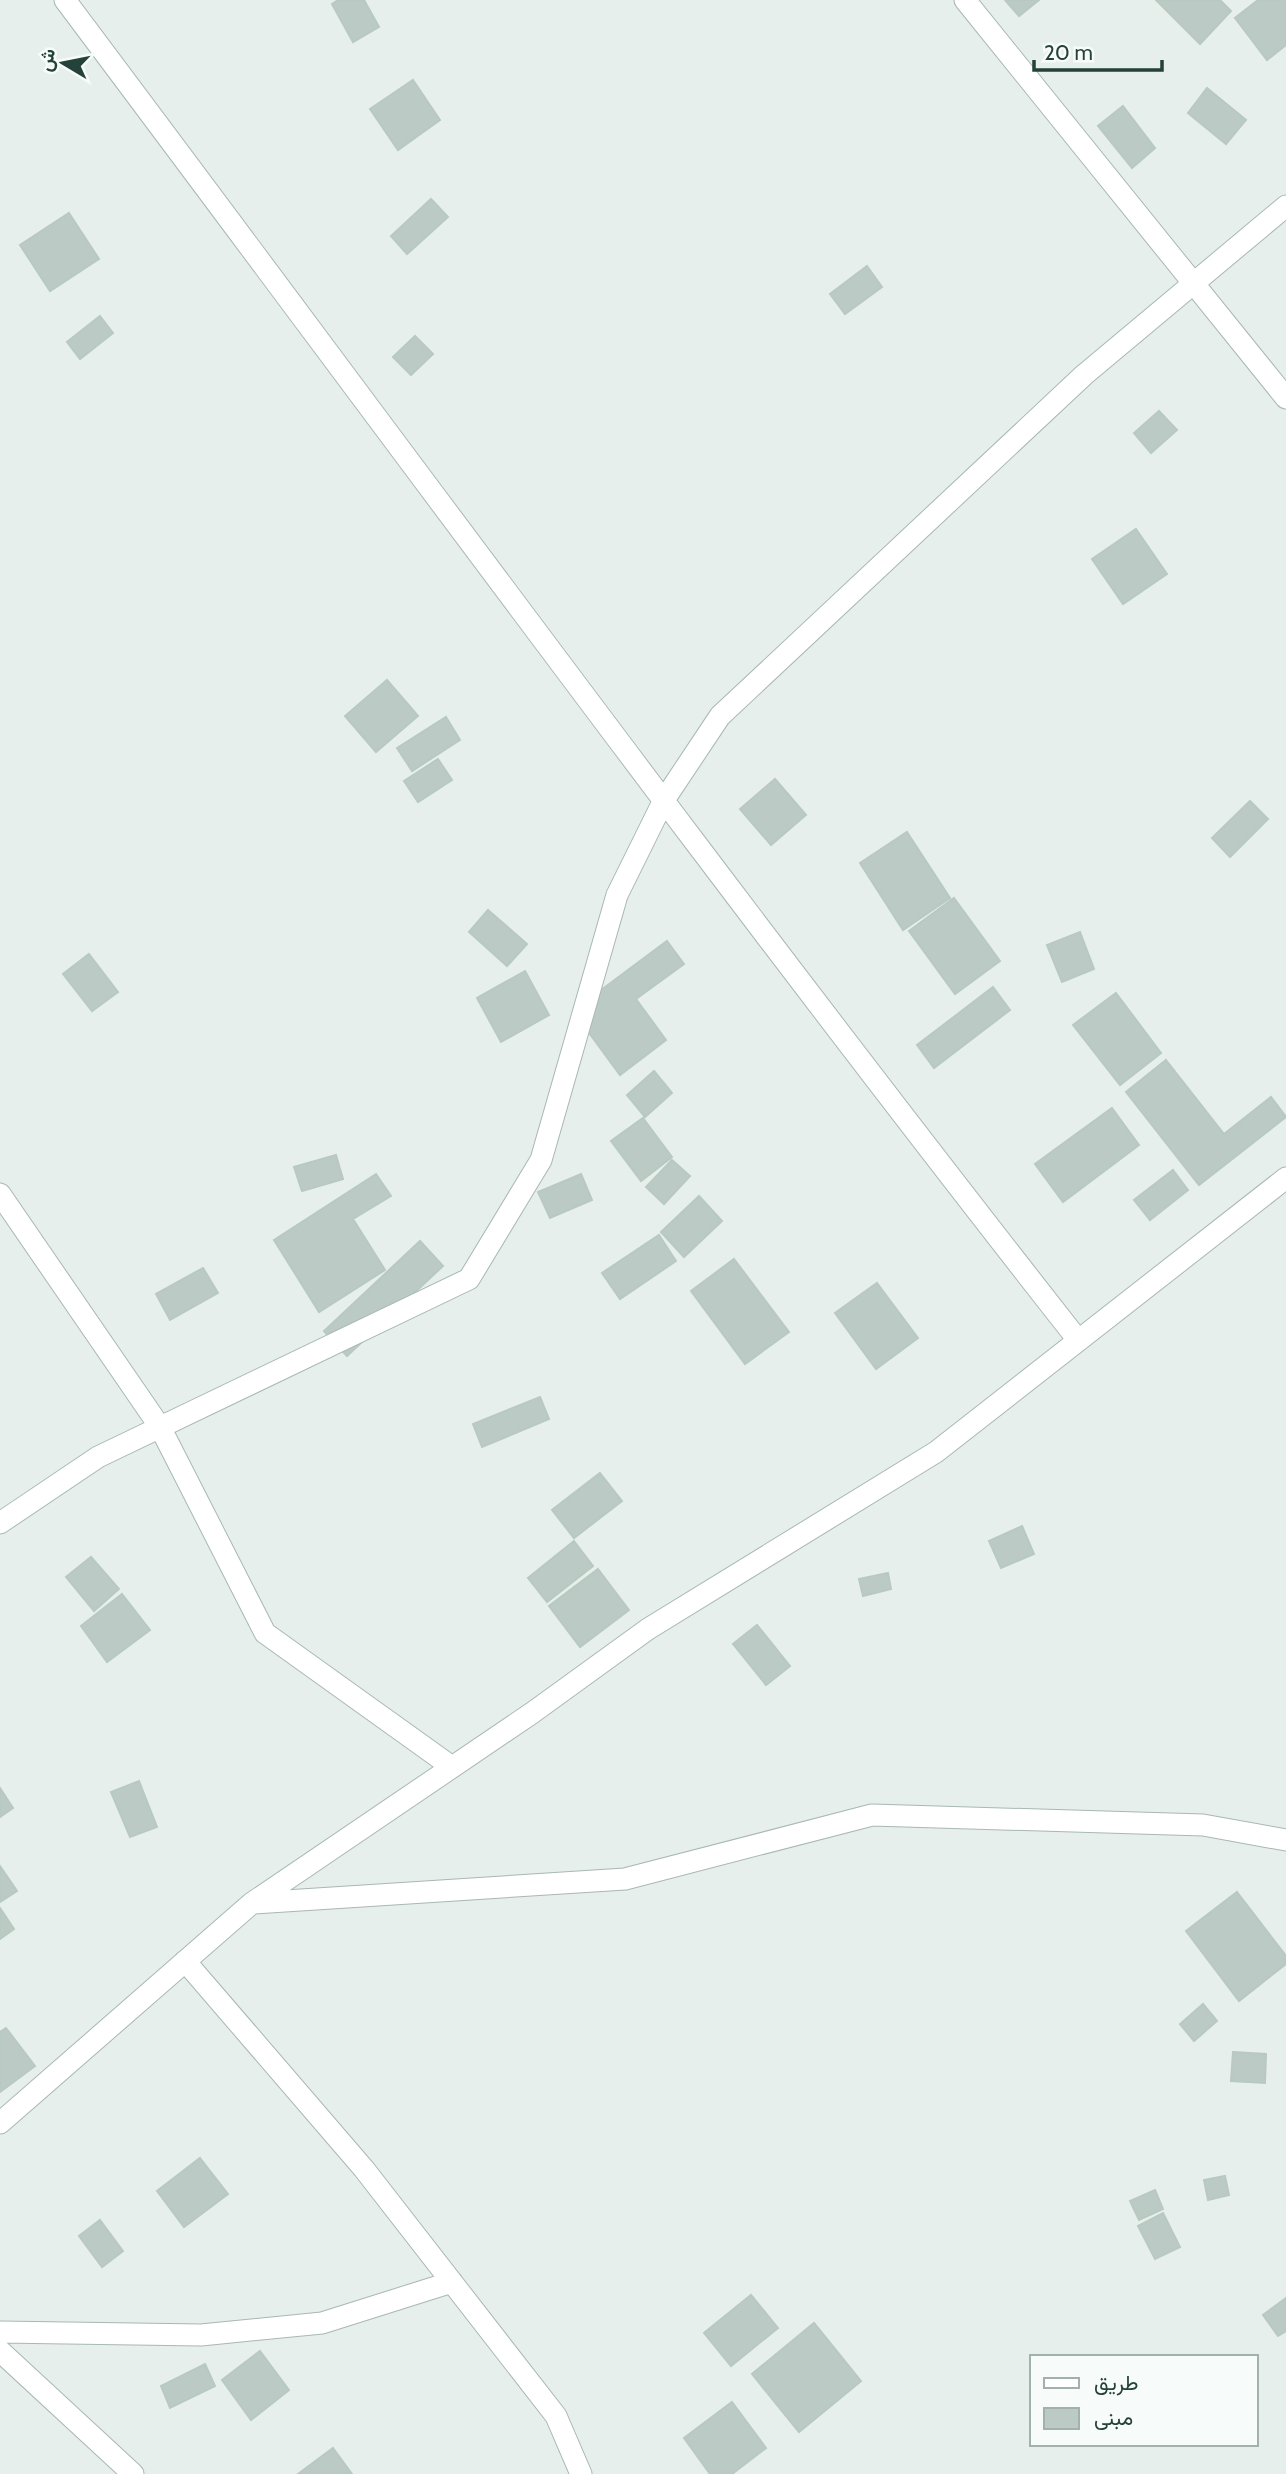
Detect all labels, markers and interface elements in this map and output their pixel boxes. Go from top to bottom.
north arrow [28,28,98,98]
scale bar [1034,28,1162,72]
text: 20 m [1044,40,1093,65]
text: ش [33,47,60,73]
legend [1030,2355,1258,2446]
text: طريق [1094,2370,1139,2396]
text: مبنى [1094,2405,1133,2430]

